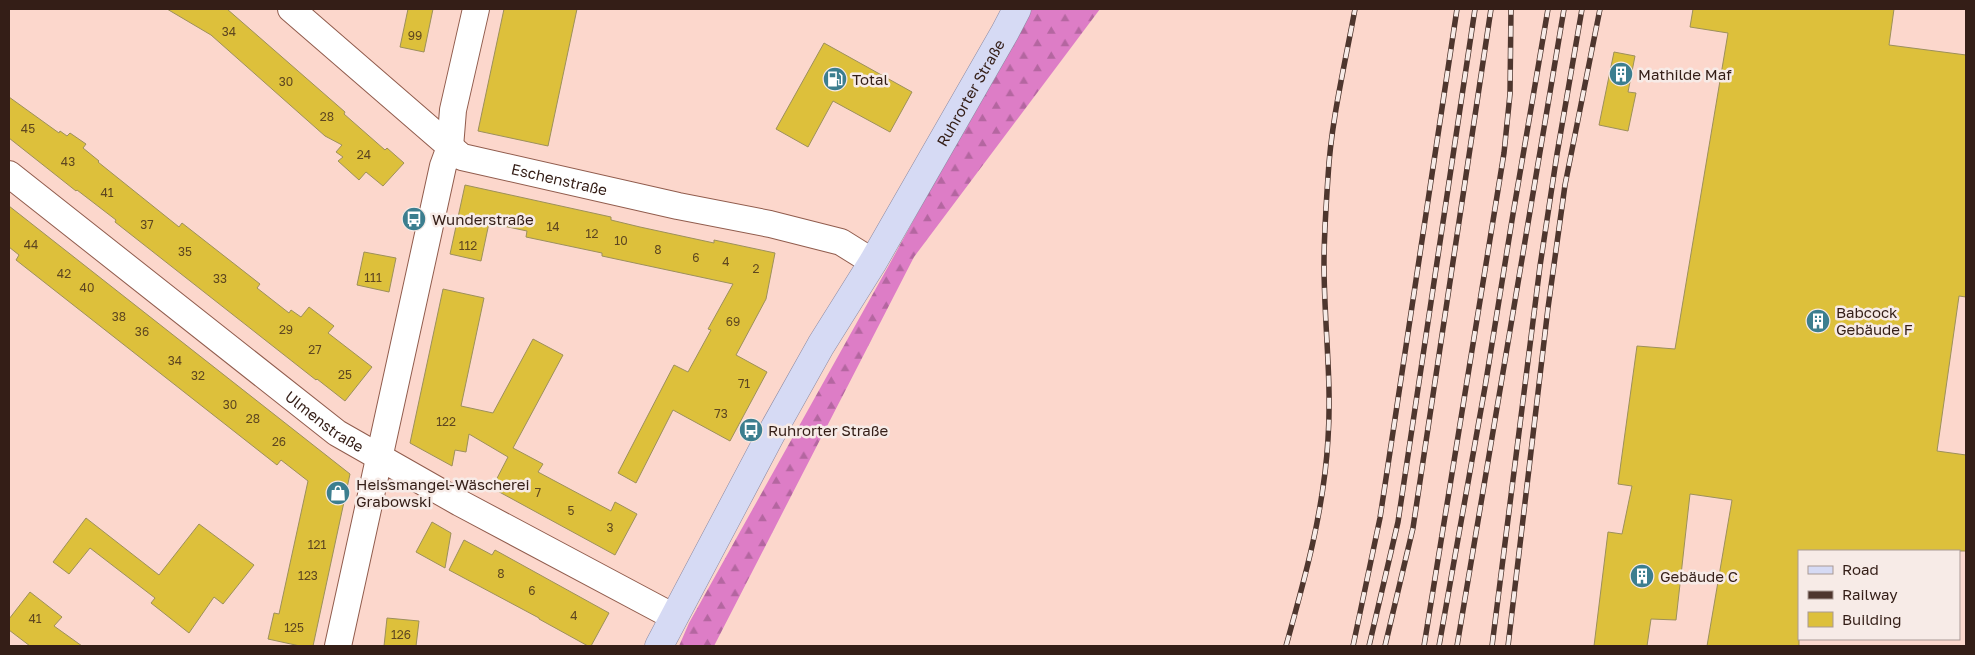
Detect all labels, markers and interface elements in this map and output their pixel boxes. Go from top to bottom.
house number: 34 [222,24,236,39]
house number: 99 [408,28,422,43]
street label: Ruhrorter Straße [932,36,1008,149]
building icon: Mathilde Maf [1608,61,1634,87]
place label: Mathilde Maf [1638,65,1732,83]
fuel station icon: Total [822,66,848,92]
place label: Total [852,70,888,88]
house number: 30 [279,74,293,89]
house number: 28 [320,109,334,124]
house number: 45 [21,121,35,136]
house number: 24 [357,147,371,162]
house number: 43 [61,154,75,169]
street label: Eschenstraße [510,159,609,199]
house number: 41 [100,185,114,200]
bus stop icon: Wunderstraße [401,206,427,232]
place label: Wunderstraße [432,210,534,228]
house number: 37 [140,217,154,232]
house number: 14 [546,219,560,234]
house number: 12 [586,226,598,241]
house number: 10 [614,233,628,248]
house number: 44 [24,237,38,252]
house number: 112 [459,238,477,253]
house number: 8 [654,242,662,257]
house number: 35 [178,244,192,259]
house number: 6 [692,250,700,265]
house number: 4 [722,254,730,269]
house number: 2 [753,261,760,276]
house number: 42 [57,266,71,281]
house number: 111 [364,270,382,285]
house number: 33 [213,271,227,286]
house number: 40 [80,280,94,295]
place label: Babcock Gebäude F [1836,303,1913,338]
building icon: Babcock Gebäude F [1805,308,1831,334]
house number: 38 [112,309,126,324]
house number: 69 [726,314,740,329]
house number: 29 [279,322,293,337]
house number: 36 [135,324,149,339]
house number: 27 [308,342,322,357]
house number: 34 [168,353,182,368]
house number: 25 [338,367,352,382]
house number: 32 [191,368,205,383]
house number: 71 [738,376,750,391]
street label: Ulmenstraße [282,387,367,455]
house number: 30 [223,397,237,412]
house number: 73 [714,406,728,421]
house number: 28 [246,411,260,426]
house number: 122 [436,414,456,429]
bus stop icon: Ruhrorter Straße [738,417,764,443]
place label: Ruhrorter Straße [768,421,889,439]
house number: 26 [272,434,286,449]
place label: Heissmangel-Wäscherei Grabowski [356,475,529,510]
shop icon: Heissmangel-Wäscherei Grabowski [325,480,351,506]
house number: 7 [535,485,541,500]
house number: 5 [568,503,575,518]
house number: 3 [606,520,614,535]
house number: 121 [308,537,326,552]
legend [1798,550,1960,640]
text: Road [1842,560,1879,578]
building icon: Gebäude C [1629,563,1655,589]
house number: 8 [497,566,505,581]
place label: Gebäude C [1660,567,1738,585]
house number: 123 [298,568,318,583]
house number: 6 [528,583,536,598]
text: Railway [1842,585,1898,603]
house number: 4 [570,608,578,623]
text: Building [1842,610,1902,628]
house number: 41 [28,611,42,626]
house number: 125 [284,620,304,635]
house number: 126 [391,627,411,642]

